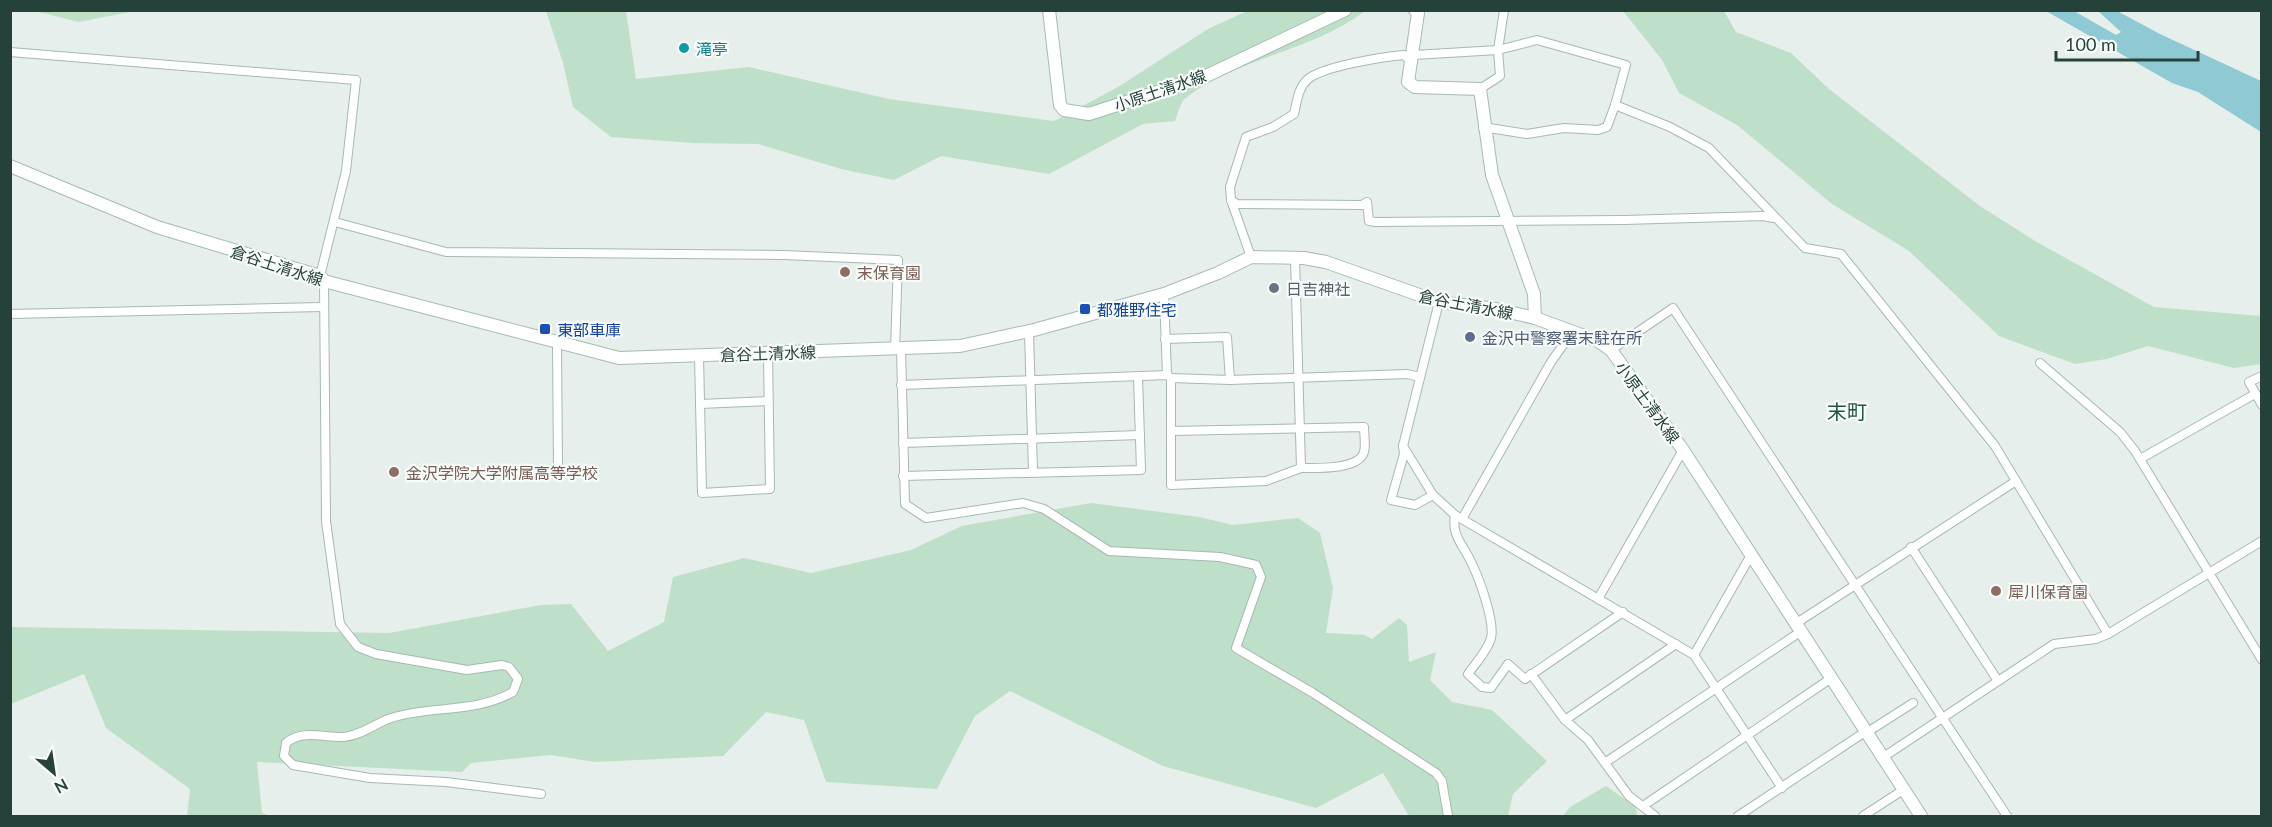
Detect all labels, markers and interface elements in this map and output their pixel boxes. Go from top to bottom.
scale bar [2056,24,2198,62]
text: 100 m [2065,33,2116,55]
place label: 滝亭 [696,39,728,58]
marker: 滝亭 [677,41,691,55]
street label: 小原土清水線 [1112,65,1208,115]
street label: 倉谷土清水線 [228,241,326,289]
place label: 末保育園 [857,263,921,282]
marker: 末保育園 [838,265,852,279]
place label: 日吉神社 [1286,279,1350,298]
marker: 日吉神社 [1267,281,1281,295]
street label: 倉谷土清水線 [1417,286,1515,322]
place label: 都雅野住宅 [1097,300,1177,319]
marker: 都雅野住宅 [1078,302,1092,316]
place label: 東部車庫 [557,320,621,339]
marker: 東部車庫 [538,322,552,336]
place label: 金沢中警察署末駐在所 [1482,328,1642,347]
marker: 金沢中警察署末駐在所 [1463,330,1477,344]
street label: 倉谷土清水線 [720,342,816,364]
street label: 小原土清水線 [1612,358,1684,446]
district label: 末町 [1827,399,1867,423]
place label: 金沢学院大学附属高等学校 [406,463,598,482]
marker: 金沢学院大学附属高等学校 [387,465,401,479]
place label: 犀川保育園 [2008,582,2088,601]
marker: 犀川保育園 [1989,584,2003,598]
north arrow [24,743,84,803]
text: N [52,775,72,798]

